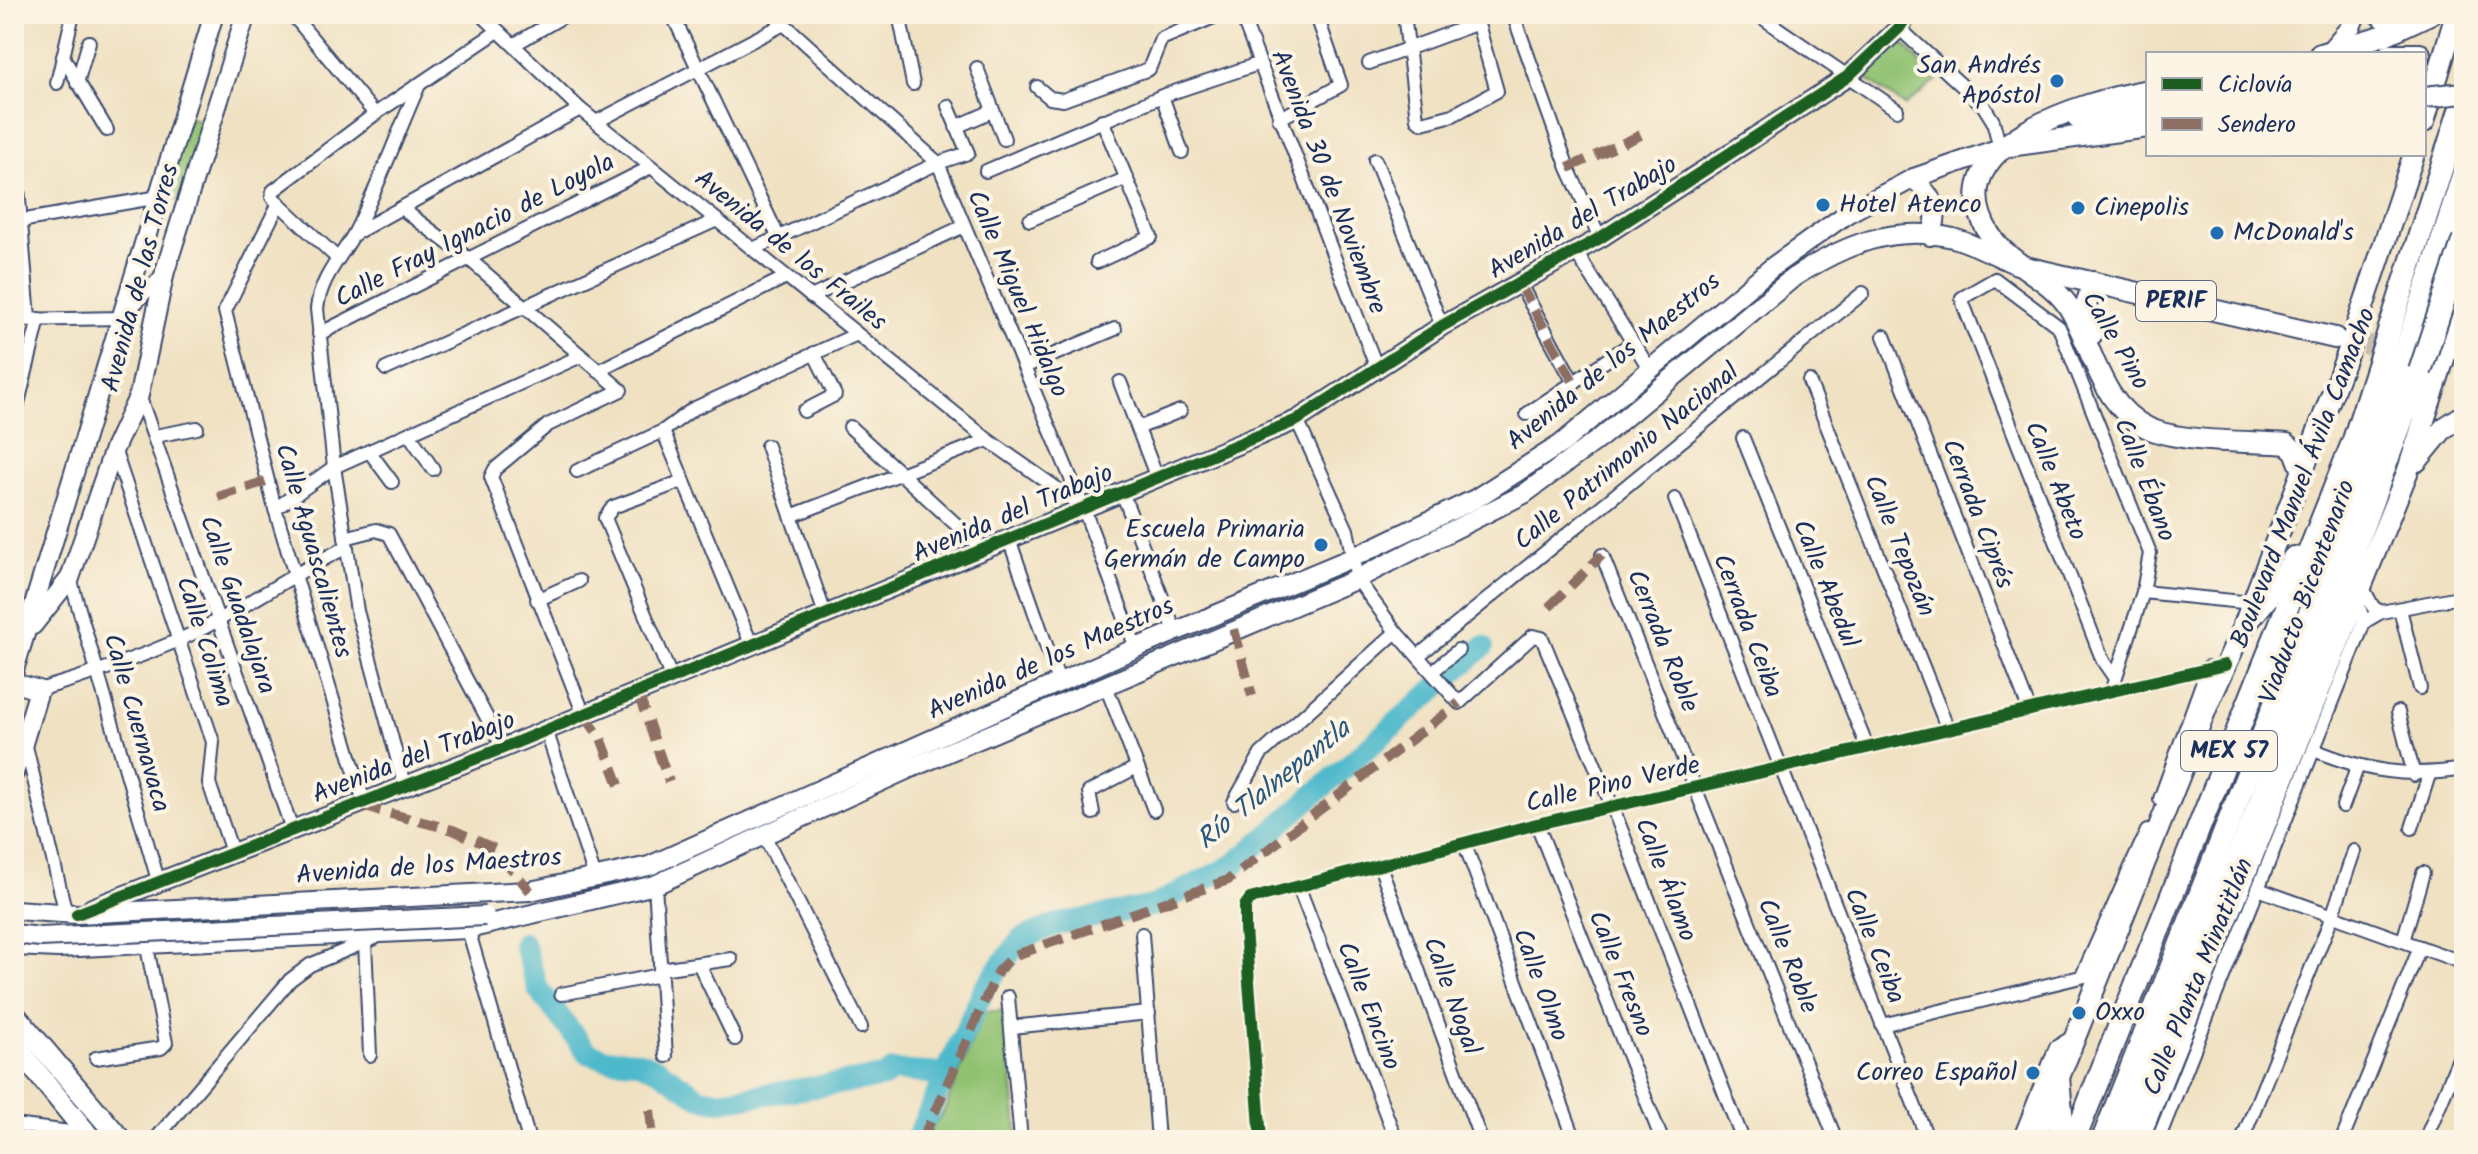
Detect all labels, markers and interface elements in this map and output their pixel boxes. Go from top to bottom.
street label: Avenida 30 de Noviembre [1258,44,1398,321]
place label: San Andrés Apóstol [1917,45,2041,117]
legend [2146,52,2426,156]
text: Ciclovía [2218,66,2293,105]
marker: San Andrés Apóstol [2048,72,2066,90]
text: Sendero [2218,106,2296,145]
street label: Calle Fray Ignacio de Loyola [327,142,623,320]
street label: Avenida del Trabajo [1480,145,1686,291]
street label: Avenida de las Torres [90,159,192,397]
street label: Avenida de los Frailes [684,160,896,342]
street label: Calle Miguel Hidalgo [954,184,1080,404]
place label: Hotel Atenco [1839,184,1982,226]
place label: Cinepolis [2094,187,2189,229]
marker: Hotel Atenco [1814,196,1832,214]
marker: Cinepolis [2069,199,2087,217]
place label: McDonald's [2233,212,2354,254]
marker: McDonald's [2208,224,2226,242]
street label: Avenida de los Maestros [1497,262,1731,462]
road number: PERIF [2136,281,2216,321]
street label: Calle Pino [2070,283,2160,399]
street label: Boulevard Manuel Ávila Camacho [2220,302,2388,654]
street label: Calle Patrimonio Nacional [1505,352,1749,562]
street label: Calle Ébano [2101,412,2187,548]
street label: Calle Abeto [2012,415,2098,547]
street label: Cerrada Ciprés [1929,433,2025,595]
street label: Calle Aguascalientes [262,439,364,663]
street label: Avenida del Trabajo [906,453,1120,575]
street label: Calle Tepozán [1851,469,1947,623]
street label: Viaducto Bicentenario [2248,474,2368,710]
place label: Escuela Primaria Germán de Campo [1104,509,1305,581]
street label: Calle Guadalajara [187,510,287,700]
street label: Calle Abedul [1780,513,1870,655]
marker: Escuela Primaria Germán de Campo [1312,536,1330,554]
street label: Cerrada Ceiba [1700,548,1794,704]
street label: Cerrada Roble [1614,563,1710,719]
street label: Calle Colima [163,571,245,713]
street label: Avenida de los Maestros [921,586,1181,732]
street label: Calle Cuernavaca [90,629,182,817]
street label: Avenida del Trabajo [306,700,522,816]
water label: Río Tlalnepantla [1187,707,1363,862]
road number: MEX 57 [2181,731,2277,771]
street label: Calle Pino Verde [1522,744,1705,825]
street label: Calle Álamo [1622,812,1708,948]
street label: Avenida de los Maestros [295,837,563,897]
street label: Calle Planta Minatitlán [2132,852,2266,1102]
street label: Calle Ceiba [1832,882,1916,1010]
street label: Calle Roble [1745,892,1829,1020]
street label: Calle Fresno [1576,904,1664,1044]
street label: Calle Olmo [1500,923,1580,1047]
street label: Calle Nogal [1410,931,1492,1061]
street label: Calle Encino [1324,935,1412,1077]
place label: Oxxo [2095,992,2145,1034]
marker: Oxxo [2070,1004,2088,1022]
place label: Correo Español [1856,1052,2017,1094]
marker: Correo Español [2024,1064,2042,1082]

